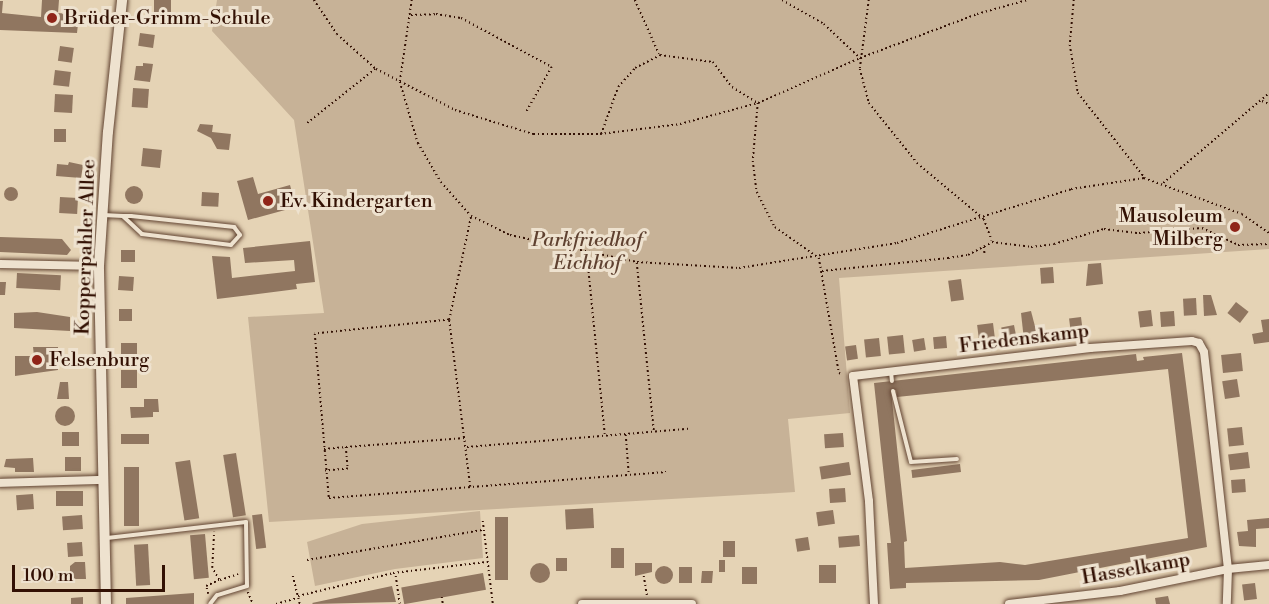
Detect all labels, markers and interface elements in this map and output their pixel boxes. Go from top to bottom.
place label: Brüder-Grimm-Schule [64,6,271,30]
marker: Brüder-Grimm-Schule [45,11,59,25]
street label: Kopperpahler Allee [71,159,101,335]
place label: Ev. Kindergarten [280,189,433,213]
marker: Ev. Kindergarten [261,194,275,208]
place label: Mausoleum Milberg [1119,204,1223,251]
marker: Mausoleum Milberg [1228,220,1242,234]
park label: Parkfriedhof Eichhof [532,228,642,275]
street label: Friedenskamp [958,319,1090,359]
place label: Felsenburg [49,348,149,372]
marker: Felsenburg [30,353,44,367]
street label: Hasselkamp [1080,548,1192,590]
scale bar [15,553,168,591]
text: 100 m [23,564,74,587]

